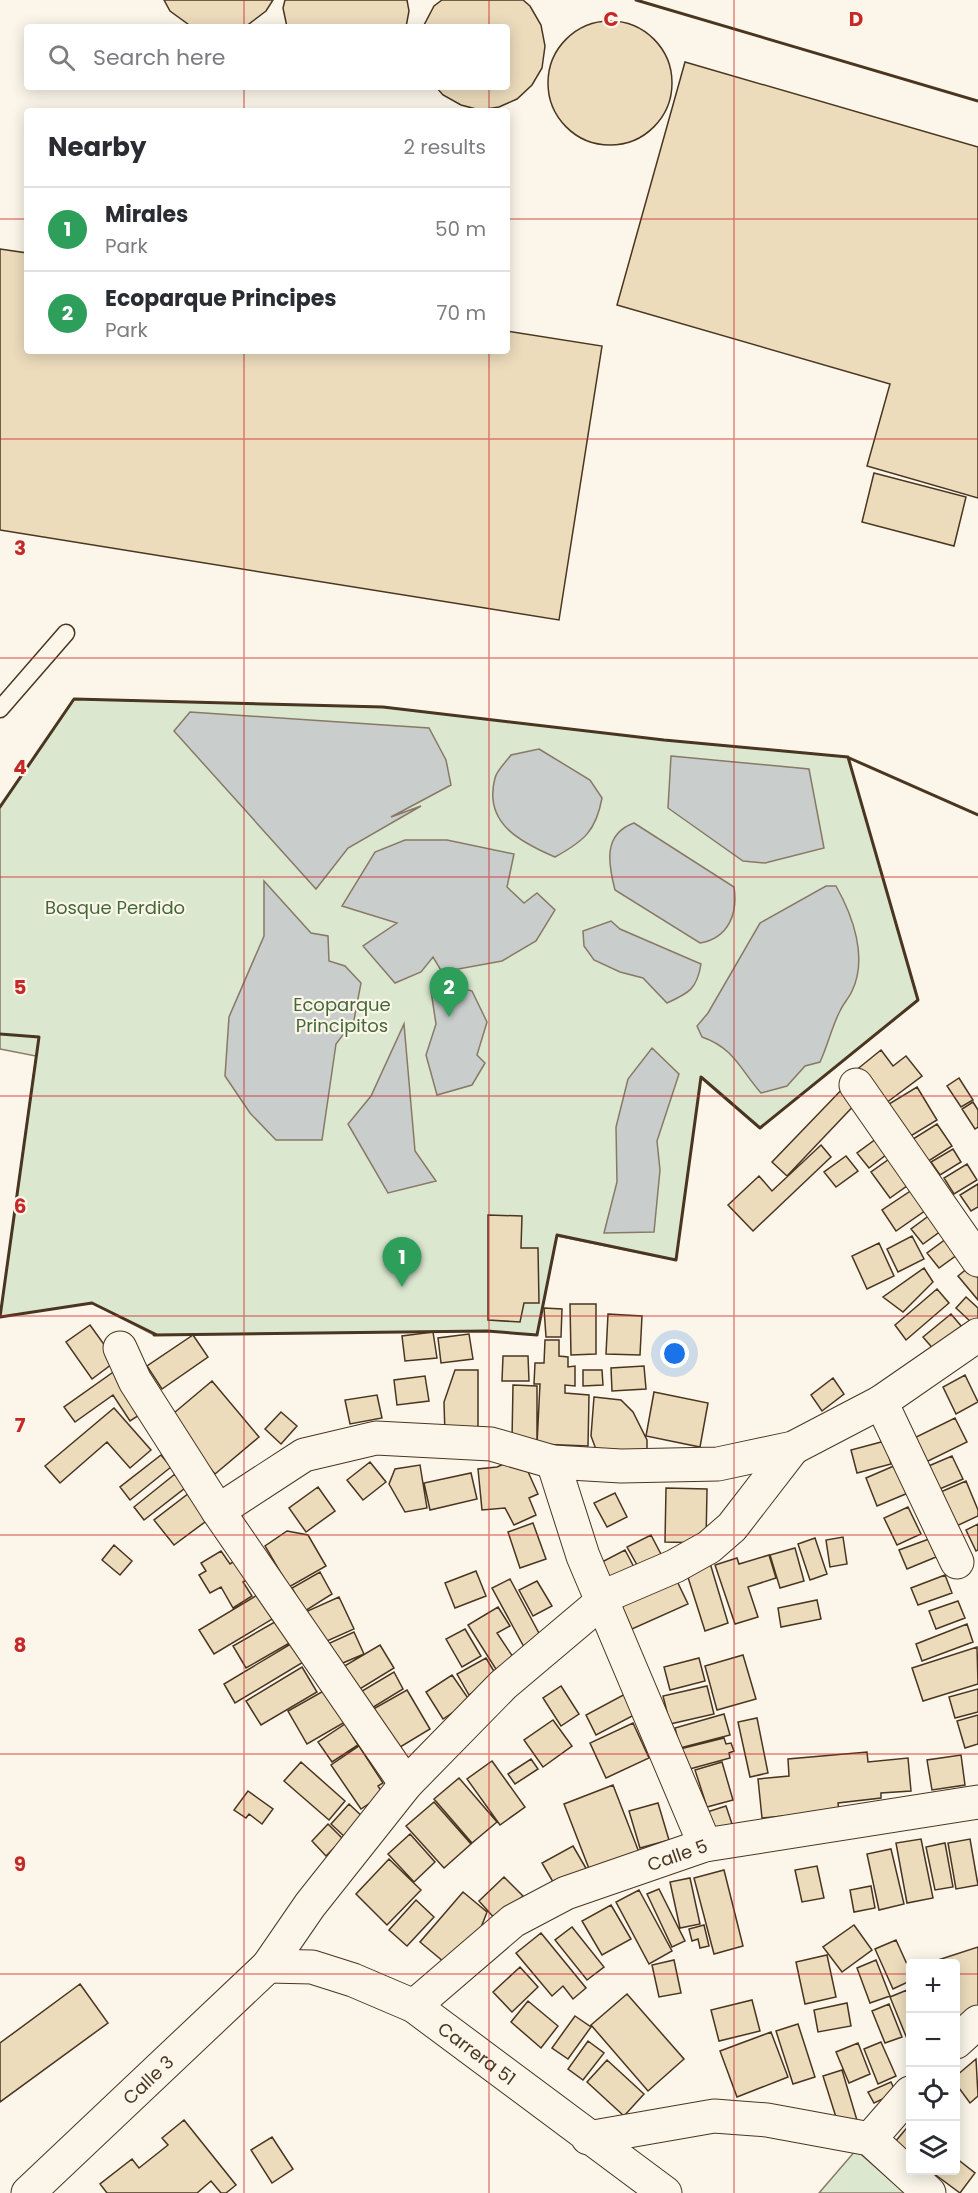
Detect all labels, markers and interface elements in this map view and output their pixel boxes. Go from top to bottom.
text: C [603,5,619,33]
text: D [849,5,863,33]
search box [24,24,510,90]
icon: search [45,41,78,74]
text: Search here [93,42,226,73]
text: Nearby [48,129,146,165]
text: 2 results [403,133,486,161]
text: Mirales [105,199,188,230]
text: 1 [64,215,71,243]
text: 50 m [435,215,486,243]
text: Park [105,232,148,260]
text: Ecoparque Principes [105,283,337,314]
text: 2 [62,299,73,327]
text: 70 m [437,299,486,327]
text: Park [105,316,148,344]
text: 3 [14,534,26,562]
text: 4 [13,753,27,781]
park label: Bosque Perdido [45,895,185,920]
pin: 2 [430,968,468,1017]
text: 5 [14,973,27,1001]
park label: Ecoparque Principitos [293,992,391,1038]
text: 6 [14,1192,26,1220]
pin: 1 [382,1238,422,1287]
your location [660,1339,689,1368]
text: 7 [15,1411,26,1439]
text: 8 [14,1631,26,1659]
street label: Calle 5 [644,1833,711,1877]
text: 9 [14,1850,26,1878]
map controls [906,1959,960,2175]
button: + [906,1959,960,2013]
button: − [906,2013,960,2067]
street label: Carrera 51 [433,2016,521,2090]
street label: Calle 3 [117,2049,179,2110]
button: locate [906,2067,960,2121]
button: layers [906,2121,960,2175]

